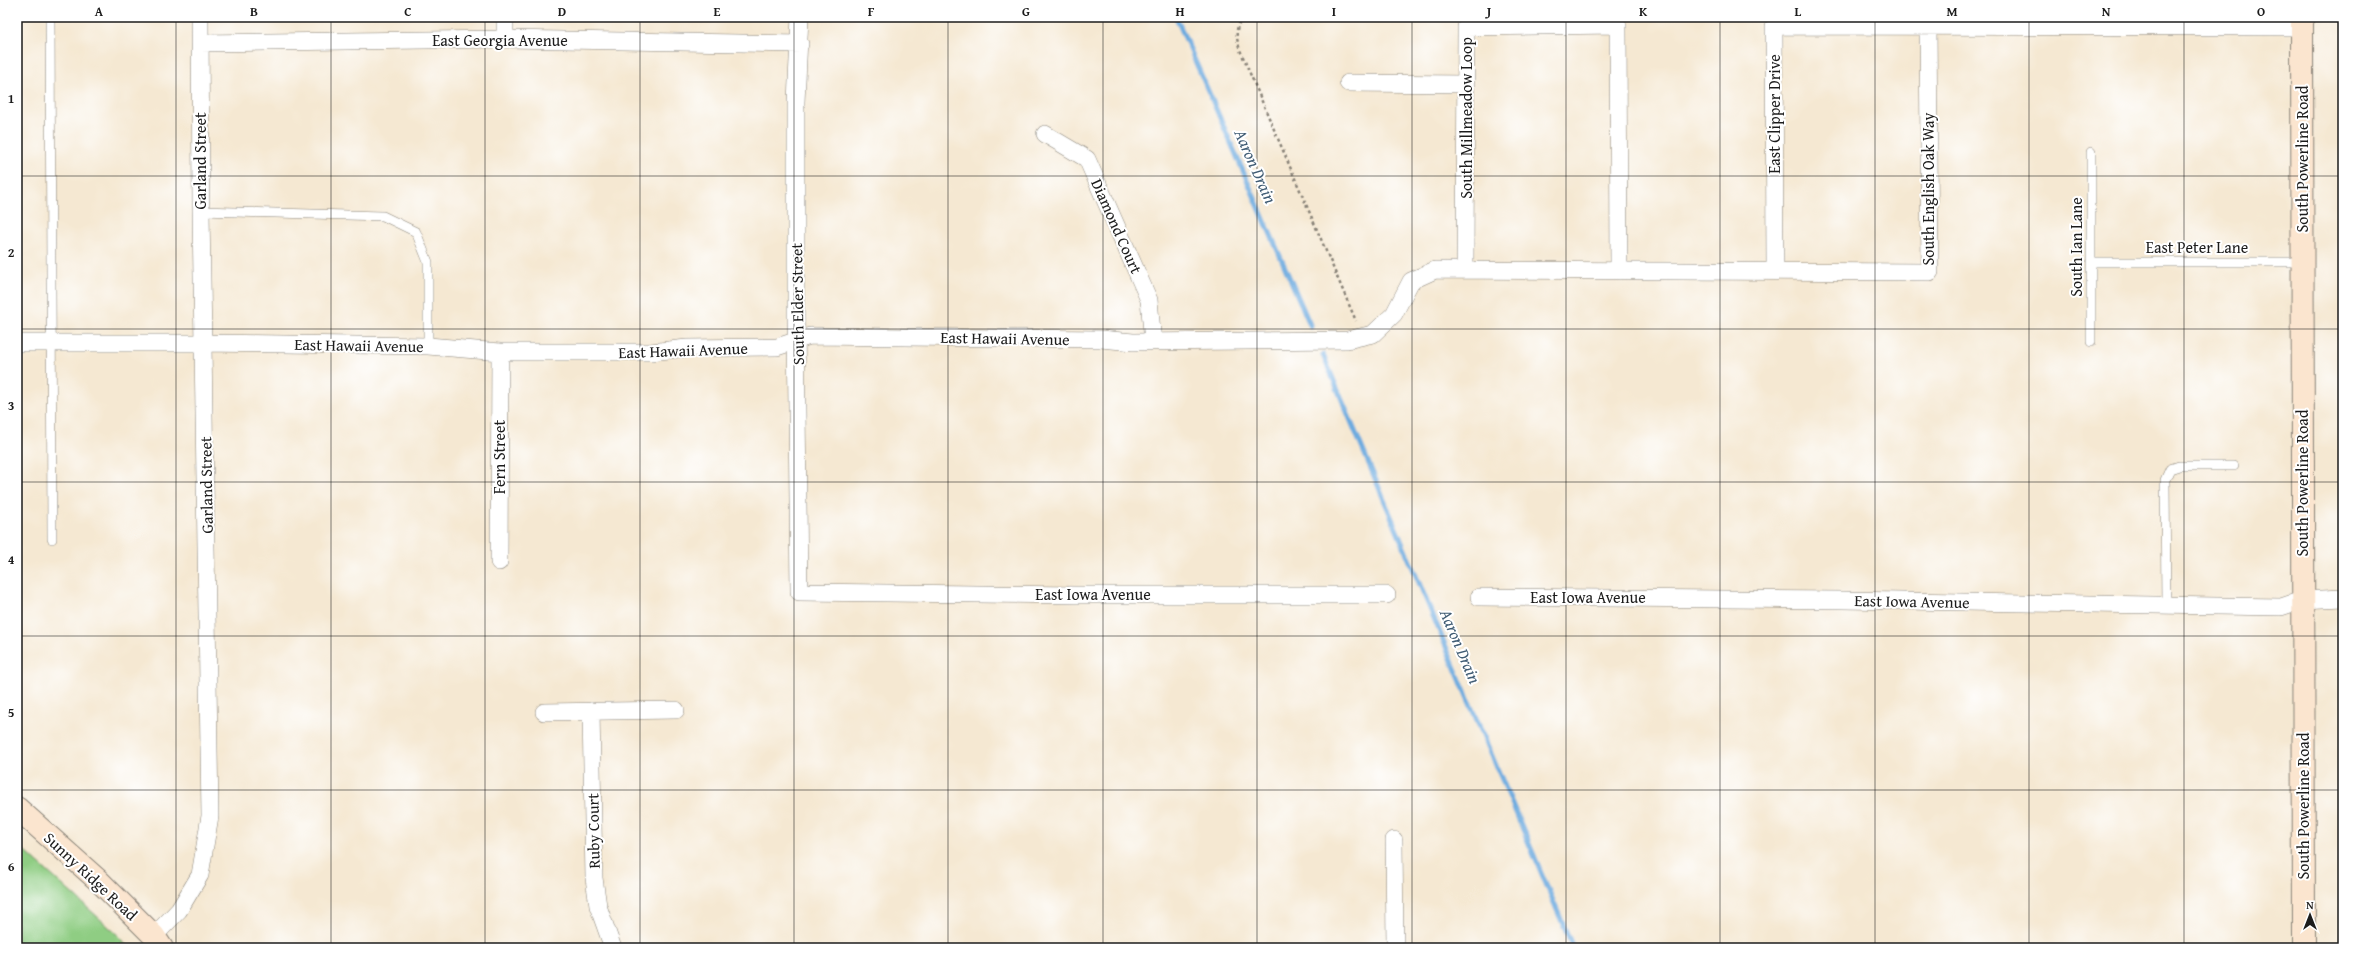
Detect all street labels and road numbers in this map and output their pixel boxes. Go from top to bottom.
street label: East Georgia Avenue [432,28,568,52]
street label: South Millmeadow Loop [1454,37,1478,199]
street label: East Clipper Drive [1762,54,1786,174]
street label: South Powerline Road [2290,85,2314,232]
street label: Garland Street [188,112,212,210]
street label: South English Oak Way [1916,112,1940,266]
street label: Diamond Court [1085,175,1149,278]
street label: South Ian Lane [2064,197,2088,297]
street label: East Peter Lane [2146,235,2248,259]
street label: South Elder Street [784,242,810,365]
street label: East Hawaii Avenue [940,325,1070,351]
street label: East Hawaii Avenue [294,332,424,358]
street label: East Hawaii Avenue [618,336,748,364]
street label: South Powerline Road [2290,409,2314,556]
street label: Fern Street [487,420,511,494]
street label: Garland Street [193,436,219,534]
street label: East Iowa Avenue [1035,582,1151,606]
street label: East Iowa Avenue [1530,585,1646,609]
street label: East Iowa Avenue [1854,588,1970,614]
street label: South Powerline Road [2291,732,2315,879]
street label: Ruby Court [580,793,606,869]
street label: Sunny Ridge Road [39,826,144,926]

